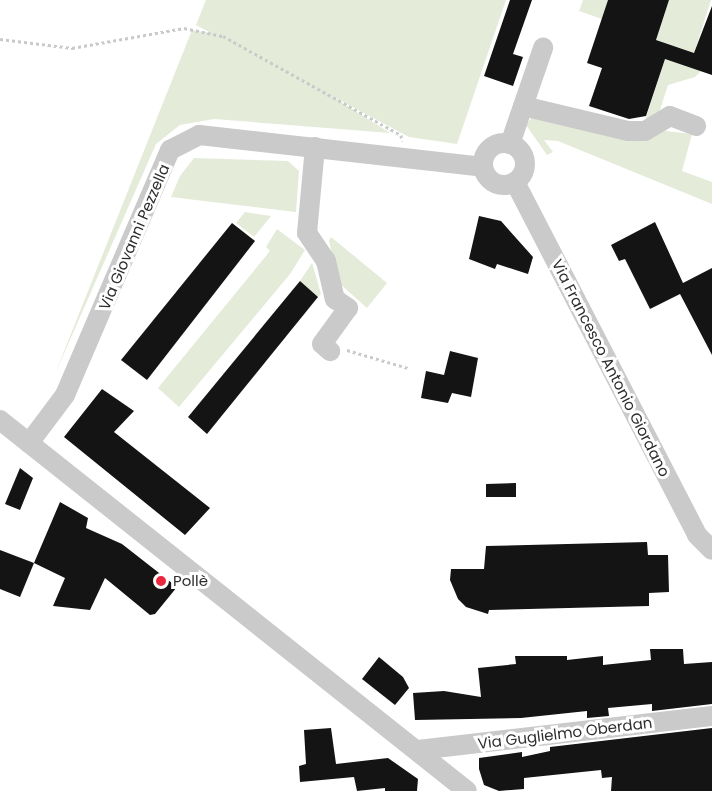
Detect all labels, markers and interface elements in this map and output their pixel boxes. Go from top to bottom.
street label: Via Giovanni Pezzella [95,161,173,313]
street label: Via Francesco Antonio Giordano [548,256,674,480]
place label: Pollè [173,572,208,590]
marker: Pollè [154,574,168,588]
street label: Via Guglielmo Oberdan [477,713,653,753]

